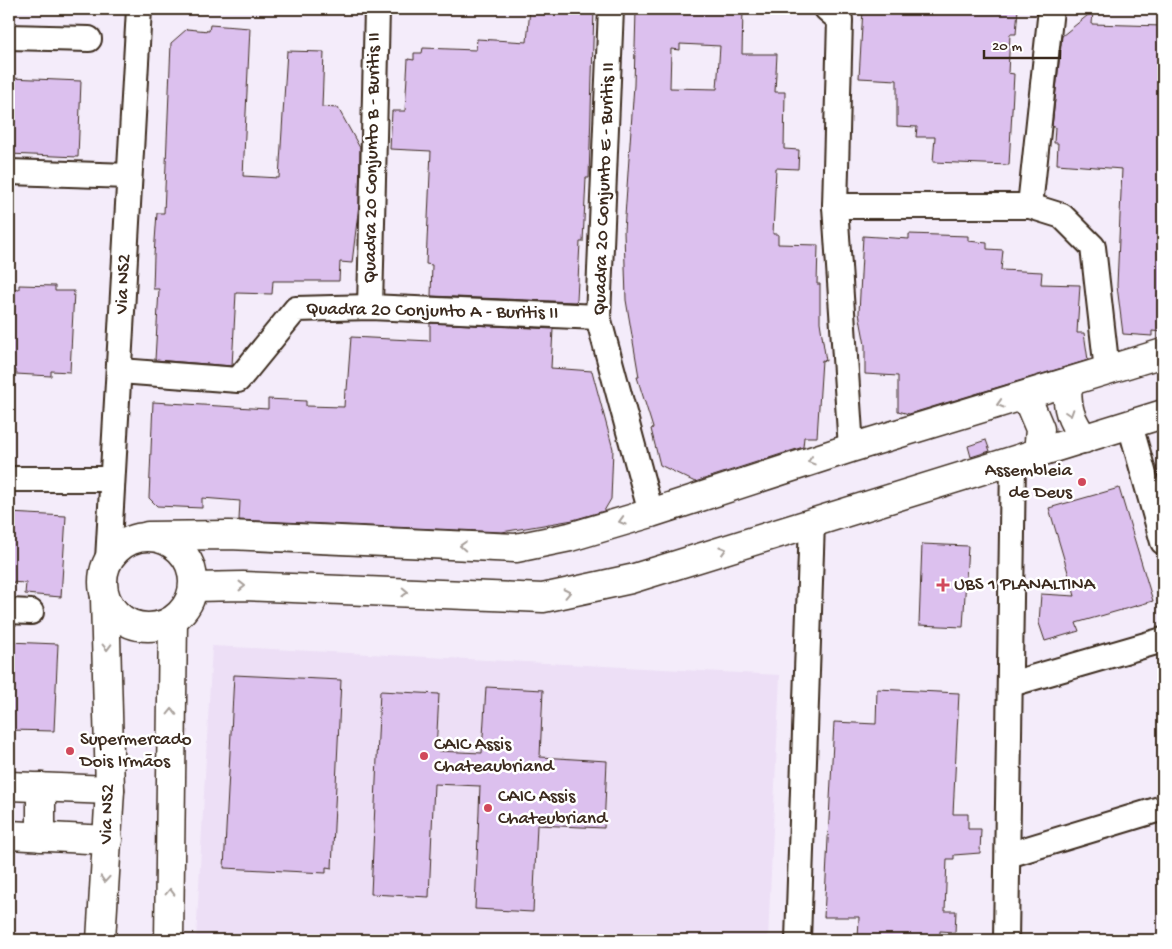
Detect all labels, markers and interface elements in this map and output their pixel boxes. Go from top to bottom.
scale bar [984,28,1061,60]
street label: Quadra 20 Conjunto B - Buritis II [359,32,387,284]
text: 20 m [992,38,1022,56]
street label: Quadra 20 Conjunto E - Buritis II [589,62,621,316]
street label: Via NS2 [111,253,137,316]
street label: Quadra 20 Conjunto A - Buritis II [305,298,559,326]
one-way arrow [996,398,1004,408]
one-way arrow [1064,409,1074,417]
one-way arrow [807,456,815,466]
place label: Assembleia de Deus [985,460,1073,505]
marker: Assembleia de Deus [1076,476,1088,488]
one-way arrow [618,515,627,526]
one-way arrow [459,541,467,551]
one-way arrow [719,546,727,556]
place label: UBS 1 PLANALTINA [954,574,1097,597]
marker: UBS 1 PLANALTINA [936,578,950,592]
one-way arrow [239,581,247,591]
one-way arrow [401,587,409,598]
one-way arrow [562,588,571,599]
one-way arrow [101,643,112,651]
one-way arrow [167,707,177,715]
place label: Supermercado Dois Irmãos [78,729,192,774]
place label: CAIC Assis Chateaubriand [434,734,556,779]
marker: Supermercado Dois Irmãos [64,745,76,757]
marker: CAIC Assis Chateaubriand [418,750,430,762]
street label: Via NS2 [95,783,121,846]
place label: CAIC Assis Chateubriand [498,786,609,831]
marker: CAIC Assis Chateubriand [482,802,494,814]
one-way arrow [100,875,111,883]
one-way arrow [165,887,175,895]

